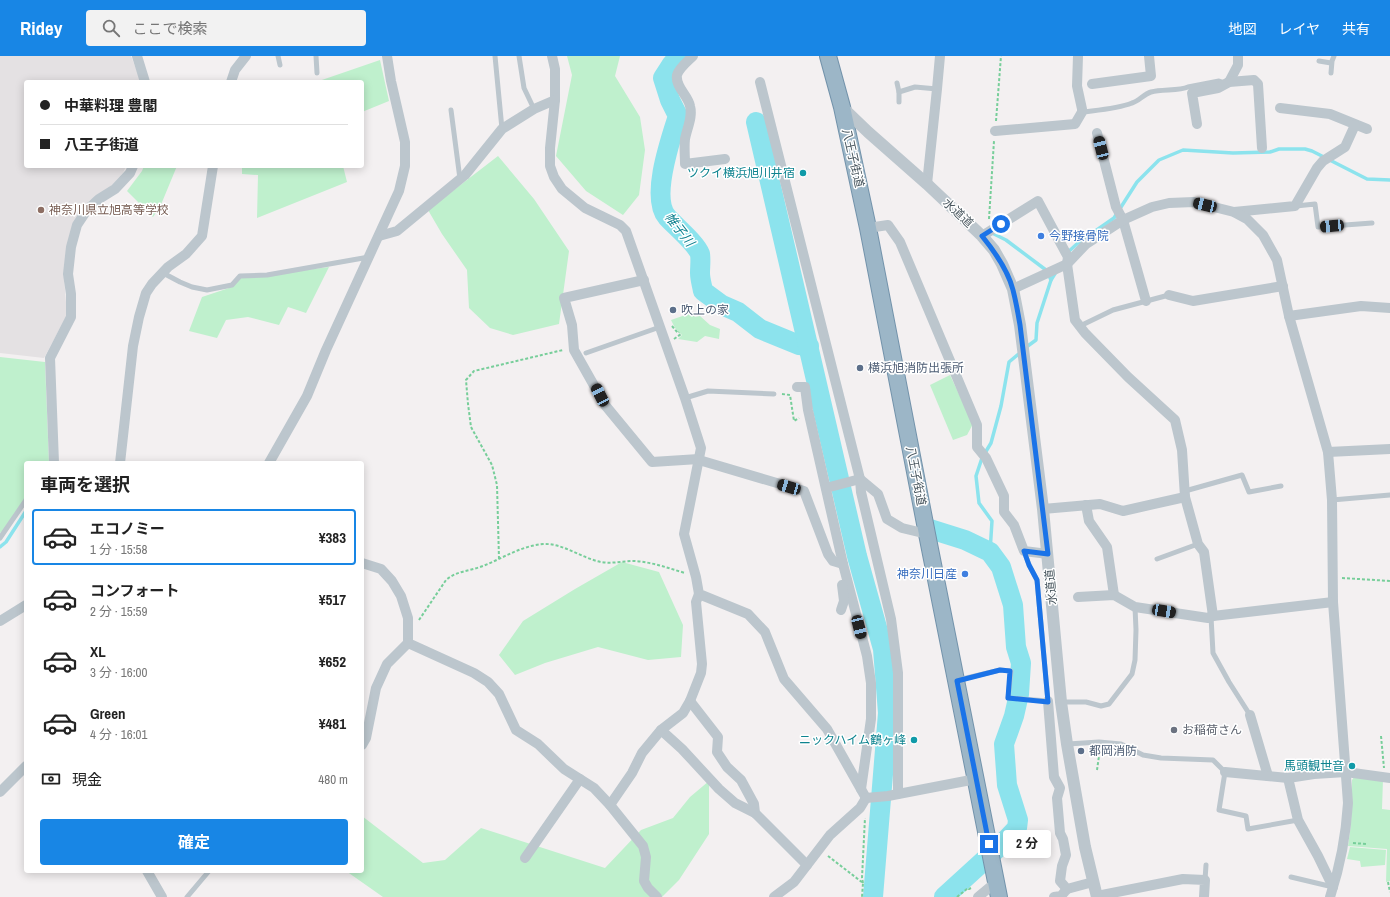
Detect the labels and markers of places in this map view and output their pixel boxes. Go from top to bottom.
place label: ツクイ横浜旭川井宿 [687,165,795,181]
marker: ツクイ横浜旭川井宿 [798,168,808,178]
place label: 神奈川県立旭高等学校 [49,202,169,218]
marker: 神奈川県立旭高等学校 [36,205,46,215]
place label: 今野接骨院 [1049,228,1109,244]
marker: 今野接骨院 [1036,231,1046,241]
place label: 吹上の家 [681,302,729,318]
marker: 吹上の家 [668,305,678,315]
place label: 横浜旭消防出張所 [868,360,964,376]
marker: 横浜旭消防出張所 [855,363,865,373]
place label: 神奈川日産 [897,566,957,582]
marker: 神奈川日産 [960,569,970,579]
place label: お稲荷さん [1182,722,1242,738]
marker: お稲荷さん [1169,725,1179,735]
place label: ニックハイム鶴ヶ峰 [799,732,906,748]
marker: ニックハイム鶴ヶ峰 [909,735,919,745]
place label: 都岡消防 [1089,743,1137,759]
marker: 都岡消防 [1076,746,1086,756]
place label: 馬頭観世音 [1284,758,1344,774]
marker: 馬頭観世音 [1347,761,1357,771]

